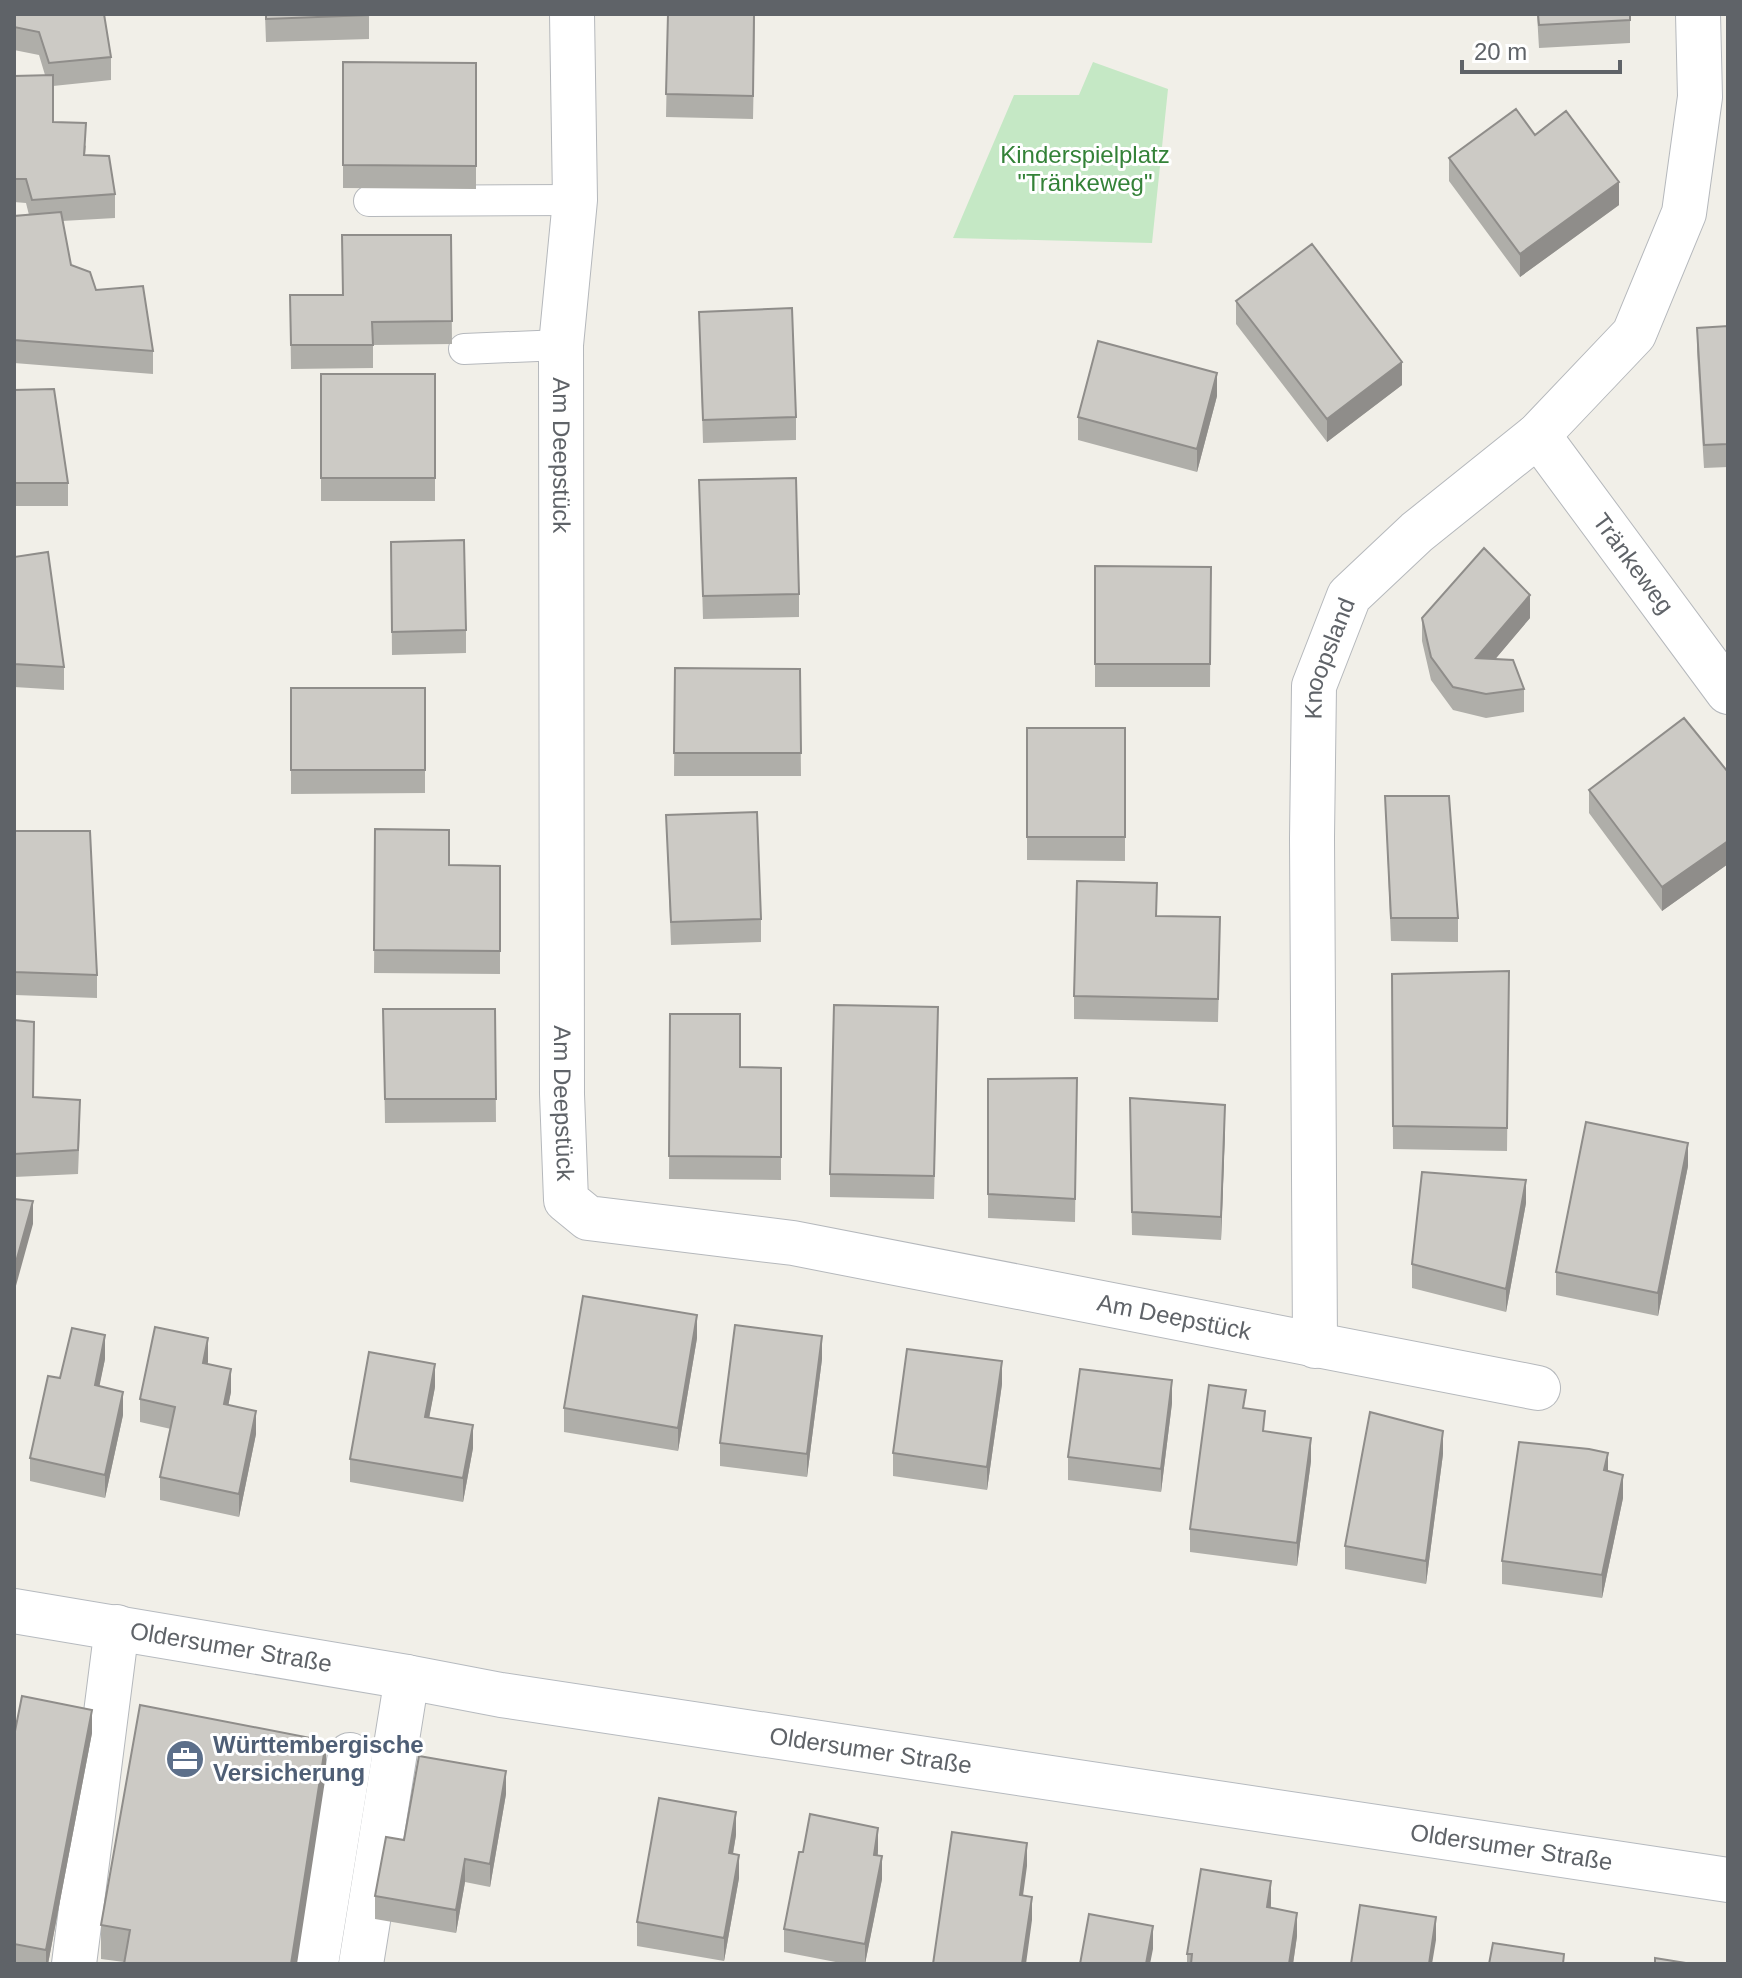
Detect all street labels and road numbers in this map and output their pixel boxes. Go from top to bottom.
street label: Am Deepstück [548,377,575,534]
street label: Tränkeweg [1588,508,1679,619]
street label: Knoopsland [1299,594,1360,720]
street label: Am Deepstück [549,1025,579,1183]
street label: Am Deepstück [1095,1289,1254,1345]
street label: Oldersumer Straße [128,1617,334,1677]
street label: Oldersumer Straße [768,1722,974,1779]
street label: Oldersumer Straße [1408,1818,1614,1875]

